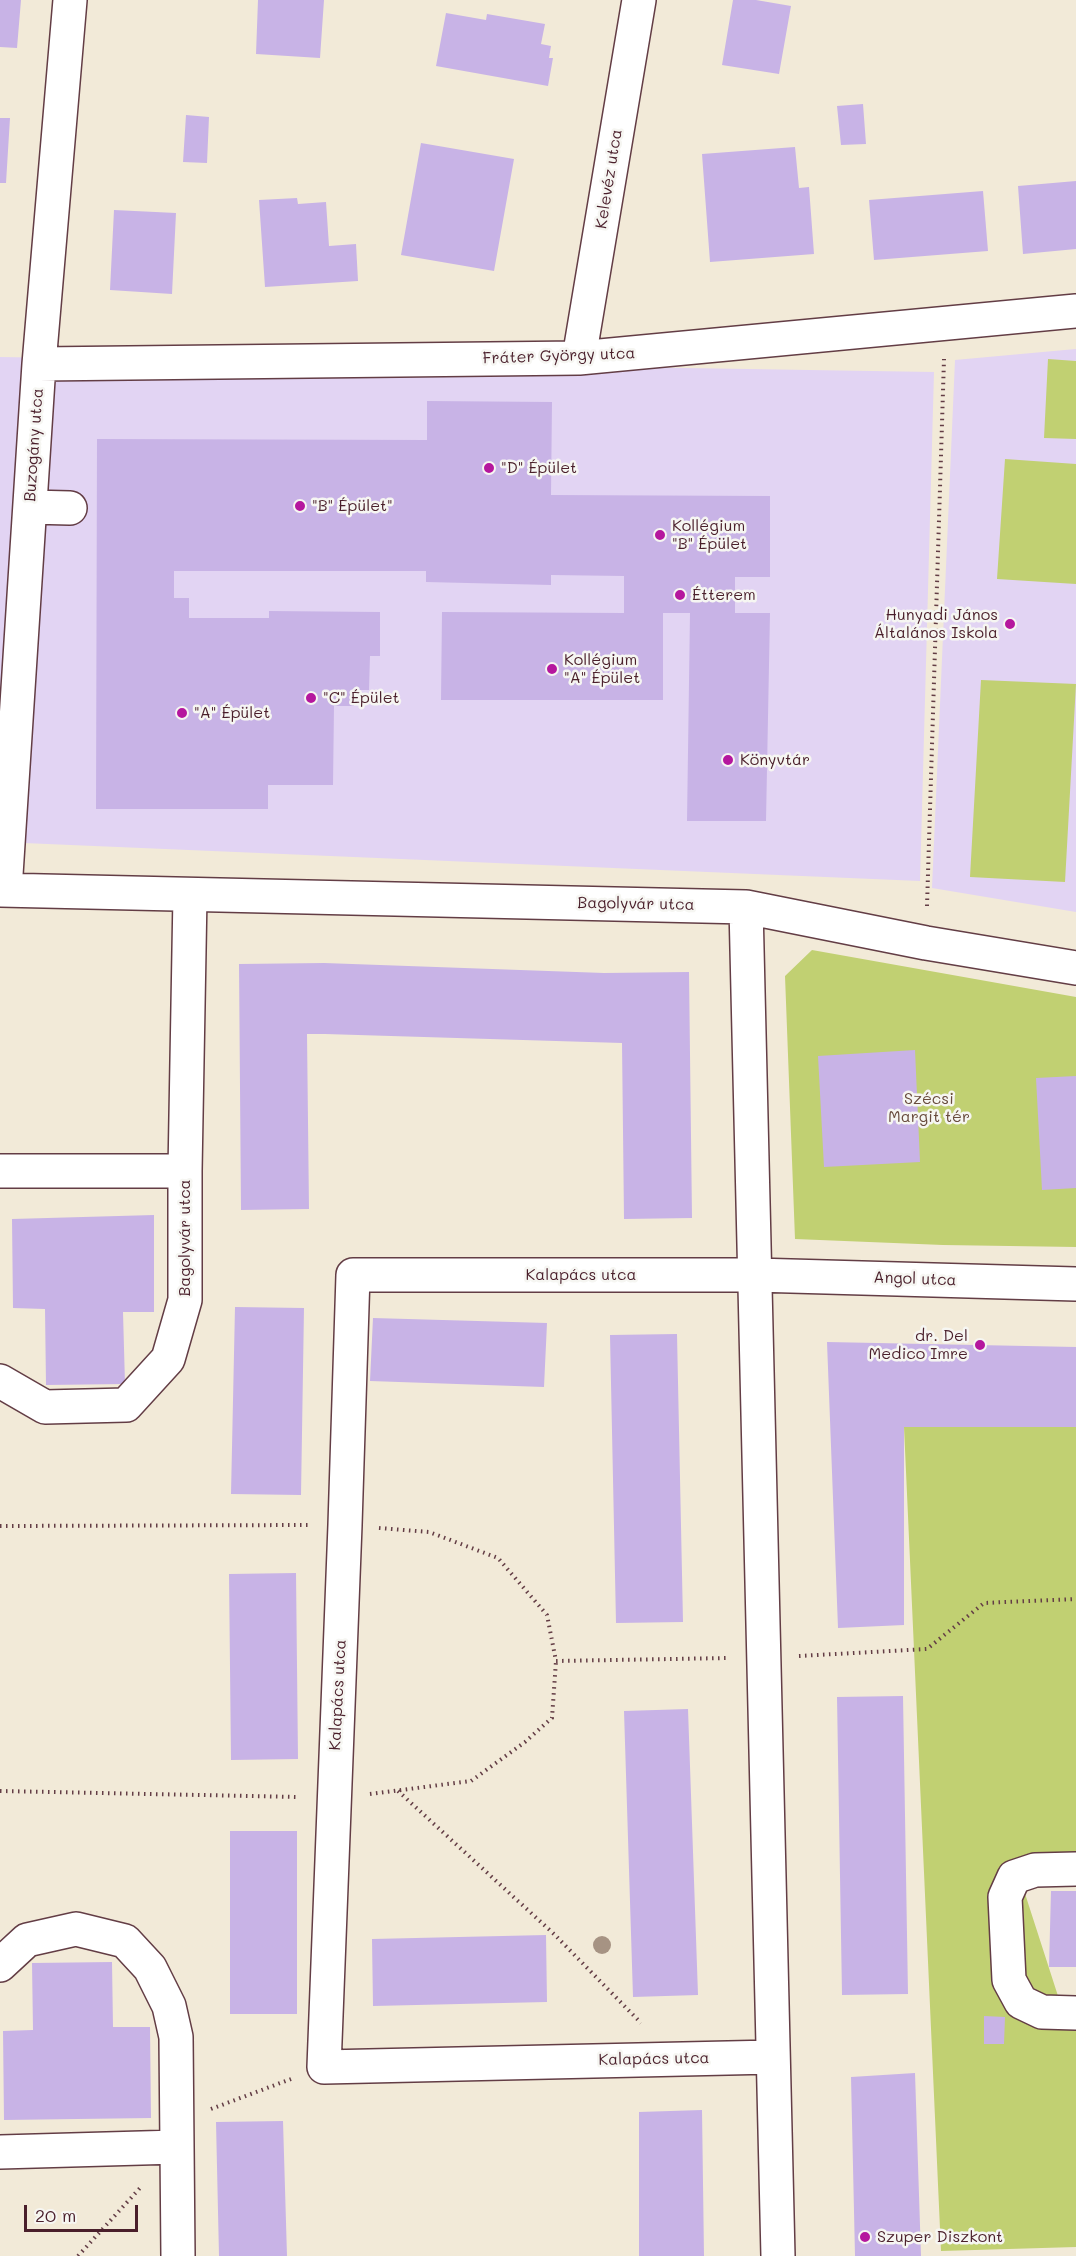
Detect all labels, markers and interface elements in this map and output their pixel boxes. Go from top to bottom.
street label: Kelevéz utca [592,128,626,230]
street label: Fráter György utca [482,344,636,368]
street label: Buzogány utca [20,388,48,502]
place label: "D" Épület [501,458,577,478]
marker: "D" Épület [482,461,496,475]
place label: "B" Épület" [312,496,393,516]
marker: "B" Épület" [293,499,307,513]
place label: Kollégium "B" Épület [672,516,747,554]
marker: Kollégium "B" Épület [653,528,667,542]
place label: Étterem [692,585,756,605]
marker: Étterem [673,588,687,602]
place label: Hunyadi János Általános Iskola [874,605,998,643]
marker: Hunyadi János Általános Iskola [1003,617,1017,631]
place label: Kollégium "A" Épület [564,650,640,688]
marker: Kollégium "A" Épület [545,662,559,676]
place label: "C" Épület [323,688,400,708]
marker: "C" Épület [304,691,318,705]
place label: "A" Épület [194,703,270,723]
marker: "A" Épület [175,706,189,720]
place label: Könyvtár [740,750,810,770]
marker: Könyvtár [721,753,735,767]
street label: Bagolyvár utca [577,893,695,915]
park label: Szécsi Margit tér [888,1089,970,1127]
street label: Bagolyvár utca [175,1179,195,1297]
street label: Kalapács utca [526,1265,636,1285]
street label: Angol utca [873,1268,957,1290]
place label: dr. Del Medico Imre [869,1326,968,1364]
marker: dr. Del Medico Imre [973,1338,987,1352]
street label: Kalapács utca [326,1639,350,1751]
street label: Kalapács utca [598,2048,710,2070]
scale bar [27,2193,141,2231]
text: 20 m [35,2203,76,2227]
place label: Szuper Diszkont [877,2227,1003,2247]
marker: Szuper Diszkont [858,2230,872,2244]

